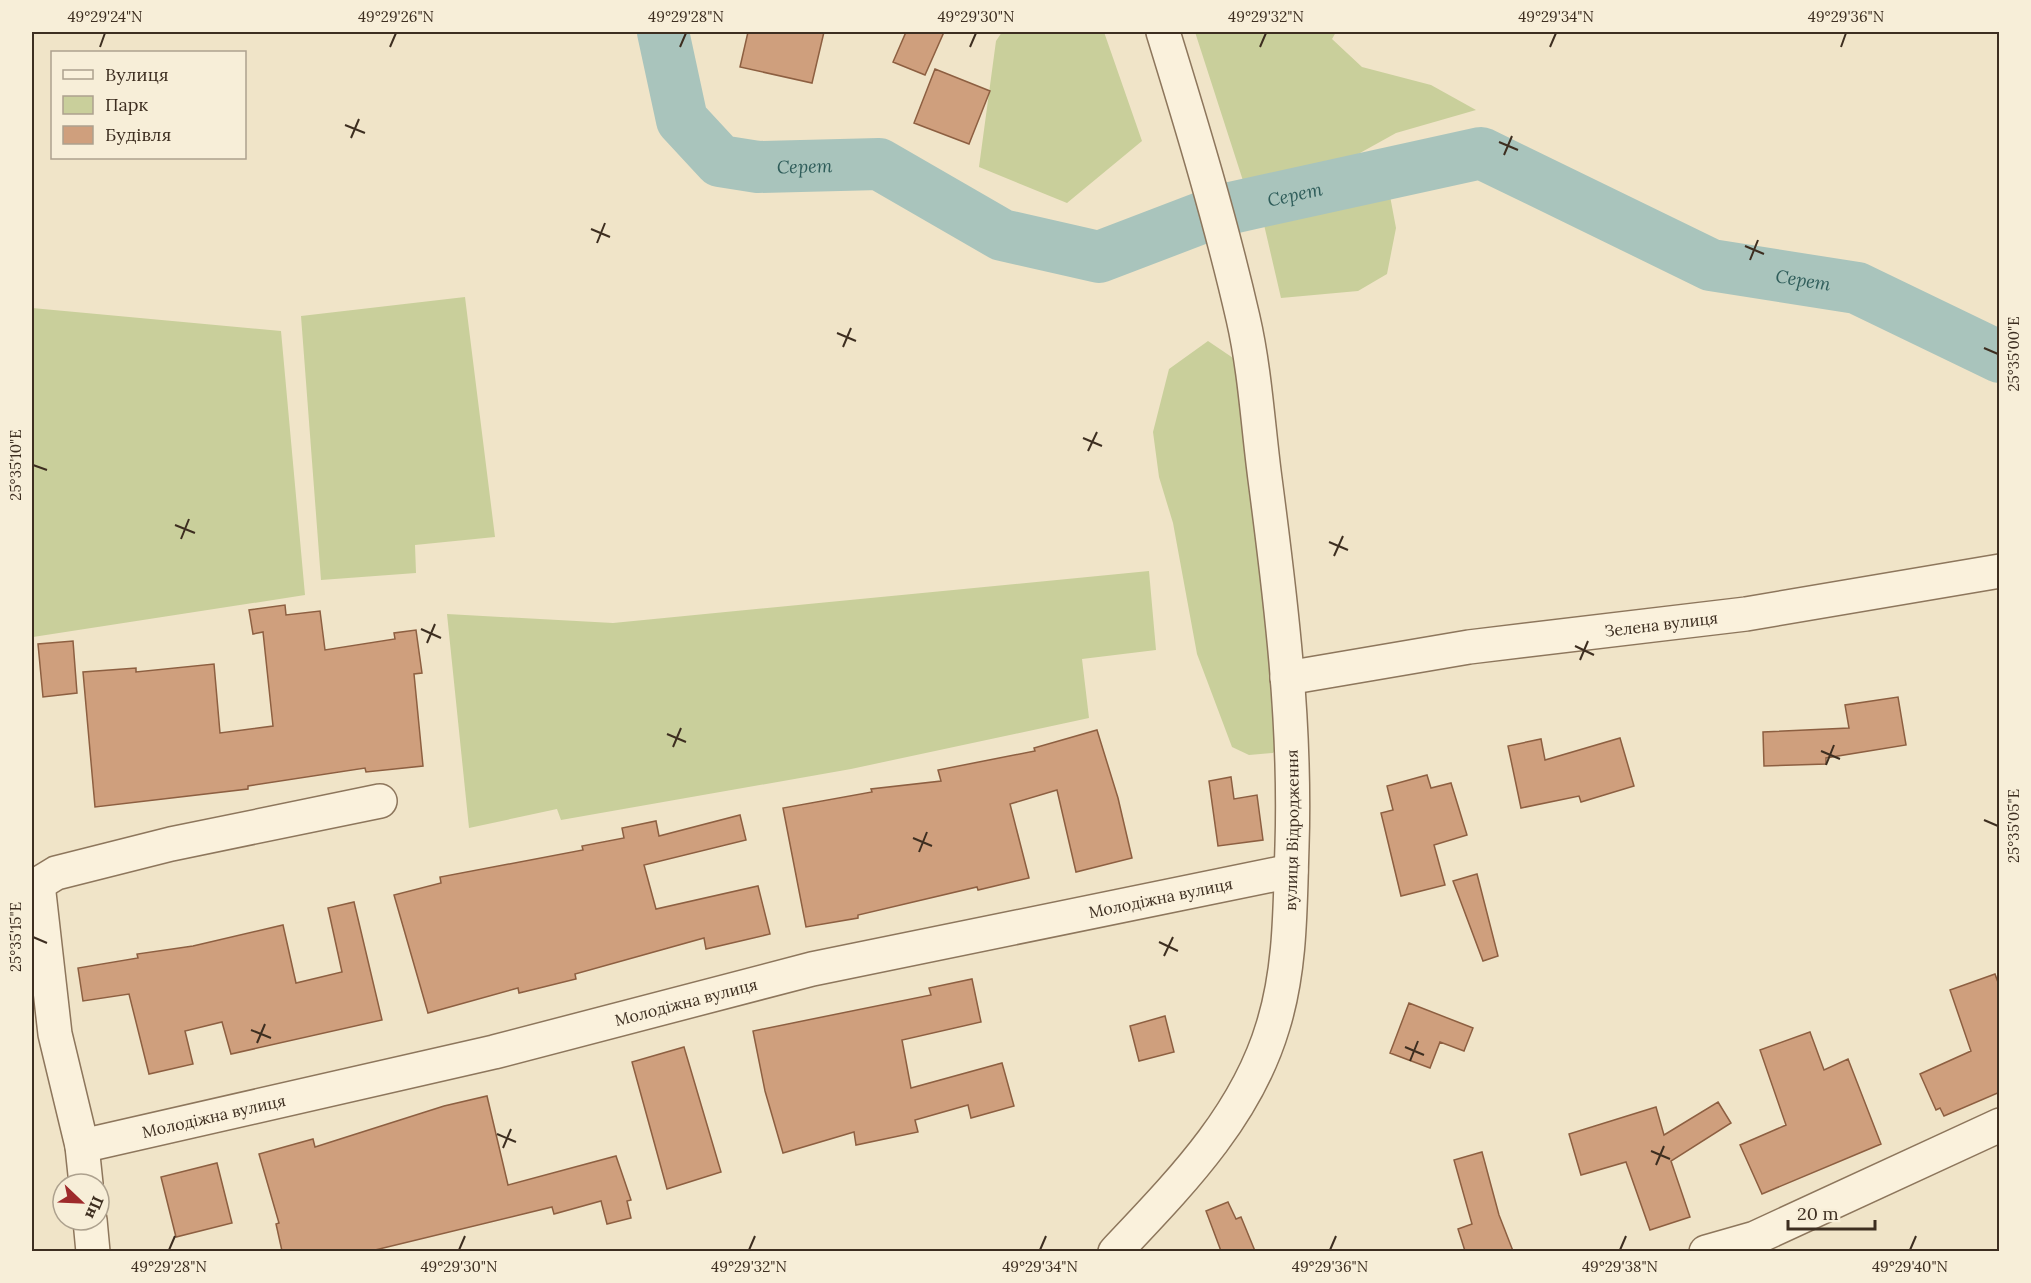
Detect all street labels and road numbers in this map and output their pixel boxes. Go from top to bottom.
street label: Зелена вулиця [1603,607,1719,641]
street label: вулиця Відродження [1280,749,1303,911]
street label: Молодіжна вулиця [1087,873,1234,922]
street label: Молодіжна вулиця [613,974,759,1030]
street label: Молодіжна вулиця [140,1090,287,1142]

